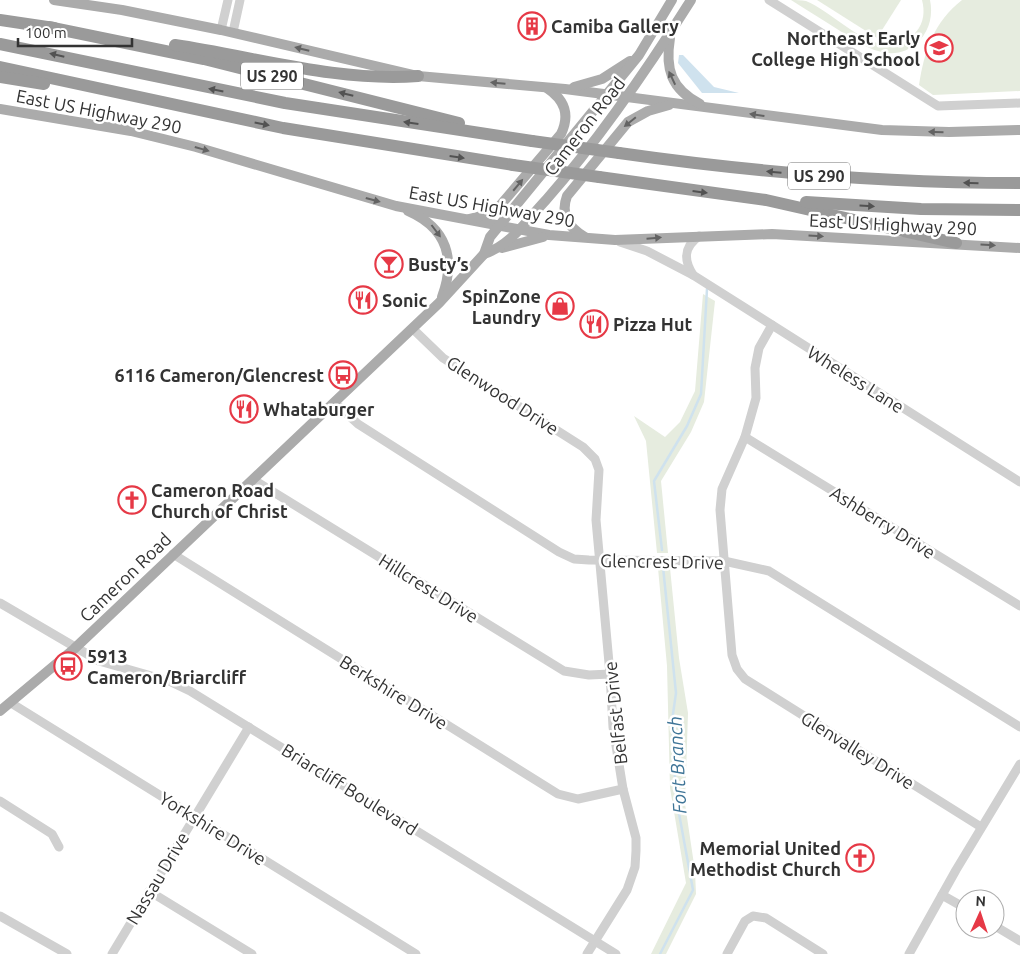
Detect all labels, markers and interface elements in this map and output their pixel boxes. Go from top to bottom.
building icon: Camiba Gallery [517,11,547,41]
scale bar [18,15,131,47]
place label: Camiba Gallery [551,16,679,36]
text: 100 m [25,24,67,41]
place label: Northeast Early College High School [751,28,921,69]
school or university icon: Northeast Early College High School [924,33,954,63]
one-way arrow [294,45,309,53]
one-way arrow [50,51,65,59]
road number: US 290 [241,62,303,90]
one-way arrow [668,71,676,85]
street label: Cameron Road [539,73,629,179]
one-way arrow [489,79,505,87]
street label: East US Highway 290 [15,85,183,137]
one-way arrow [208,85,224,93]
one-way arrow [338,90,353,98]
one-way arrow [749,111,765,119]
one-way arrow [624,116,636,127]
one-way arrow [403,119,419,127]
one-way arrow [254,120,270,128]
one-way arrow [928,128,944,136]
one-way arrow [195,146,210,154]
one-way arrow [449,153,465,161]
road number: US 290 [788,162,850,190]
one-way arrow [766,168,782,176]
one-way arrow [513,178,524,191]
one-way arrow [963,179,979,187]
street label: East US Highway 290 [407,182,577,230]
one-way arrow [692,188,708,196]
one-way arrow [366,196,381,204]
one-way arrow [859,202,875,210]
street label: East US Highway 290 [809,210,977,238]
one-way arrow [431,224,442,237]
one-way arrow [809,233,825,241]
one-way arrow [646,234,662,242]
one-way arrow [980,242,996,250]
bar icon: Busty’s [374,249,404,279]
place label: Busty’s [408,254,469,274]
restaurant icon: Sonic [348,285,378,315]
place label: SpinZone Laundry [462,286,541,327]
place label: Sonic [382,290,428,310]
shop icon: SpinZone Laundry [545,291,575,321]
restaurant icon: Pizza Hut [579,309,609,339]
place label: Pizza Hut [613,314,692,334]
street label: Wheless Lane [804,341,908,417]
street label: Glenwood Drive [443,351,563,439]
bus stop icon: 6116 Cameron/Glencrest [328,360,358,390]
place label: 6116 Cameron/Glencrest [115,365,324,385]
restaurant icon: Whataburger [229,394,259,424]
place label: Whataburger [263,399,375,419]
place label: Cameron Road Church of Christ [151,480,288,521]
street label: Ashberry Drive [827,482,939,562]
church icon: Cameron Road Church of Christ [117,485,147,515]
street label: Cameron Road [75,528,175,626]
street label: Hillcrest Drive [376,550,482,626]
street label: Glencrest Drive [600,550,724,572]
place label: 5913 Cameron/Briarcliff [87,646,246,687]
bus stop icon: 5913 Cameron/Briarcliff [53,651,83,681]
street label: Berkshire Drive [336,651,452,733]
street label: Belfast Drive [600,660,630,766]
street label: Glenvalley Drive [798,707,918,793]
water label: Fort Branch [663,715,691,815]
street label: Briarcliff Boulevard [278,739,422,839]
street label: Yorkshire Drive [156,787,270,869]
street label: Nassau Drive [122,828,192,928]
place label: Memorial United Methodist Church [690,838,841,879]
church icon: Memorial United Methodist Church [845,843,875,873]
north arrow [955,889,1005,939]
text: N [975,893,986,909]

